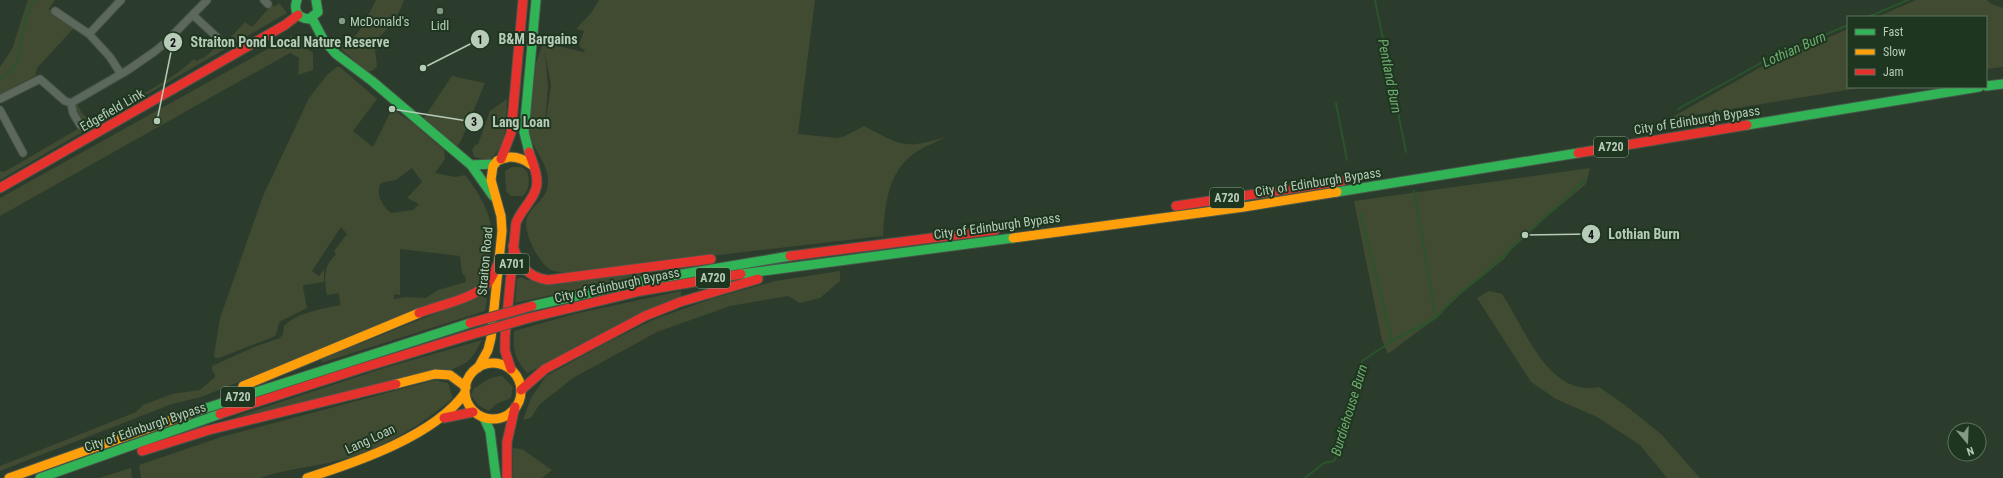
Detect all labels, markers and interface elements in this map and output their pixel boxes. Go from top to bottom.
marker: Lidl [435,6,445,16]
place label: McDonald's [350,14,409,29]
marker: McDonald's [337,16,347,26]
legend [1847,16,1987,88]
place label: Lidl [431,18,449,33]
text: Fast [1883,25,1904,39]
callout: B&M Bargains [470,26,585,52]
water label: Lothian Burn [1760,28,1828,70]
callout: Straiton Pond Local Nature Reserve [163,29,397,55]
text: B&M Bargains [498,31,578,47]
text: 1 [477,33,483,47]
text: Straiton Pond Local Nature Reserve [191,34,390,50]
text: 2 [170,36,176,50]
water label: Pentland Burn [1375,38,1405,114]
text: Slow [1883,45,1906,59]
text: Jam [1883,65,1904,79]
street label: Edgefield Link [77,86,147,134]
street label: City of Edinburgh Bypass [1633,103,1761,137]
callout: Lang Loan [464,109,558,135]
text: Lang Loan [492,114,550,130]
text: 3 [471,115,477,129]
road number: A720 [1594,137,1628,157]
street label: City of Edinburgh Bypass [1254,165,1382,199]
road number: A720 [1210,188,1244,208]
street label: City of Edinburgh Bypass [933,210,1061,242]
callout: Lothian Burn [1581,221,1688,247]
street label: Straiton Road [475,226,495,296]
text: Lothian Burn [1608,226,1680,242]
text: 4 [1588,228,1594,242]
road number: A701 [495,254,529,274]
street label: City of Edinburgh Bypass [553,264,681,306]
road number: A720 [696,268,730,288]
water label: Burdiehouse Burn [1328,362,1370,458]
road number: A720 [221,387,255,407]
street label: City of Edinburgh Bypass [82,399,208,455]
street label: Lang Loan [343,421,397,457]
north arrow [1947,422,1987,462]
text: N [1965,444,1975,458]

